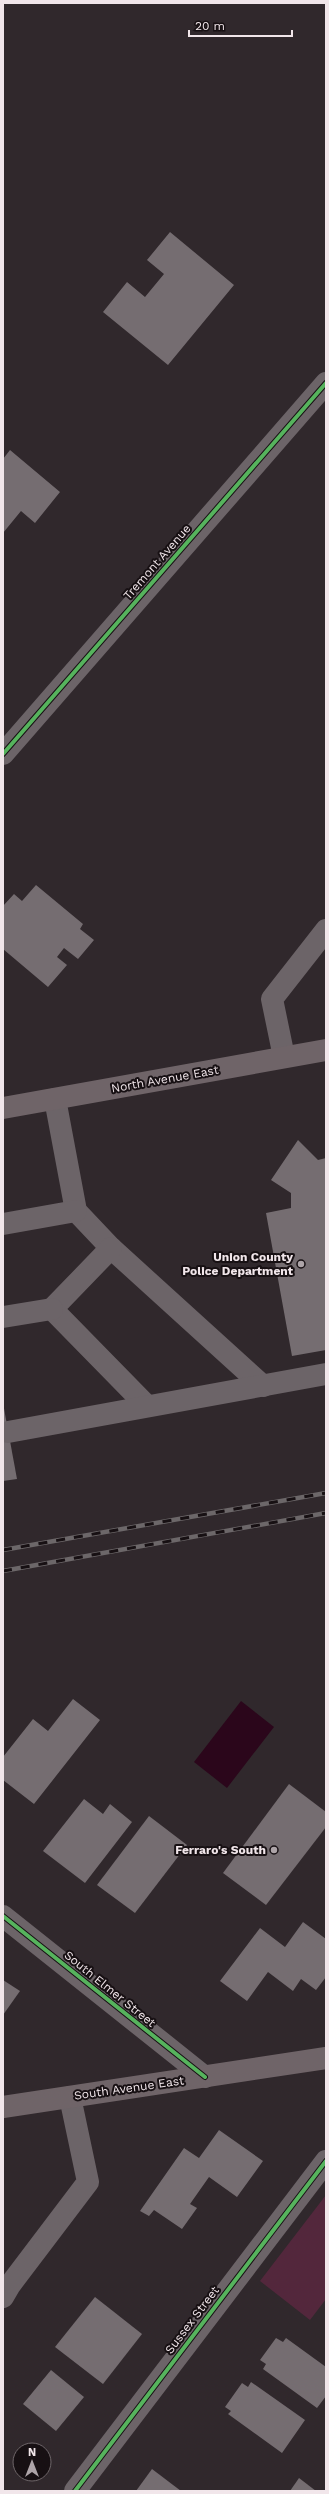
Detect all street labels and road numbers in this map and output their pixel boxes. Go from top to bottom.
street label: Tremont Avenue [121,521,194,602]
street label: North Avenue East [110,1063,220,1095]
street label: South Elmer Street [62,1948,158,2030]
street label: South Avenue East [73,2073,185,2103]
street label: Sussex Street [162,2284,222,2356]

